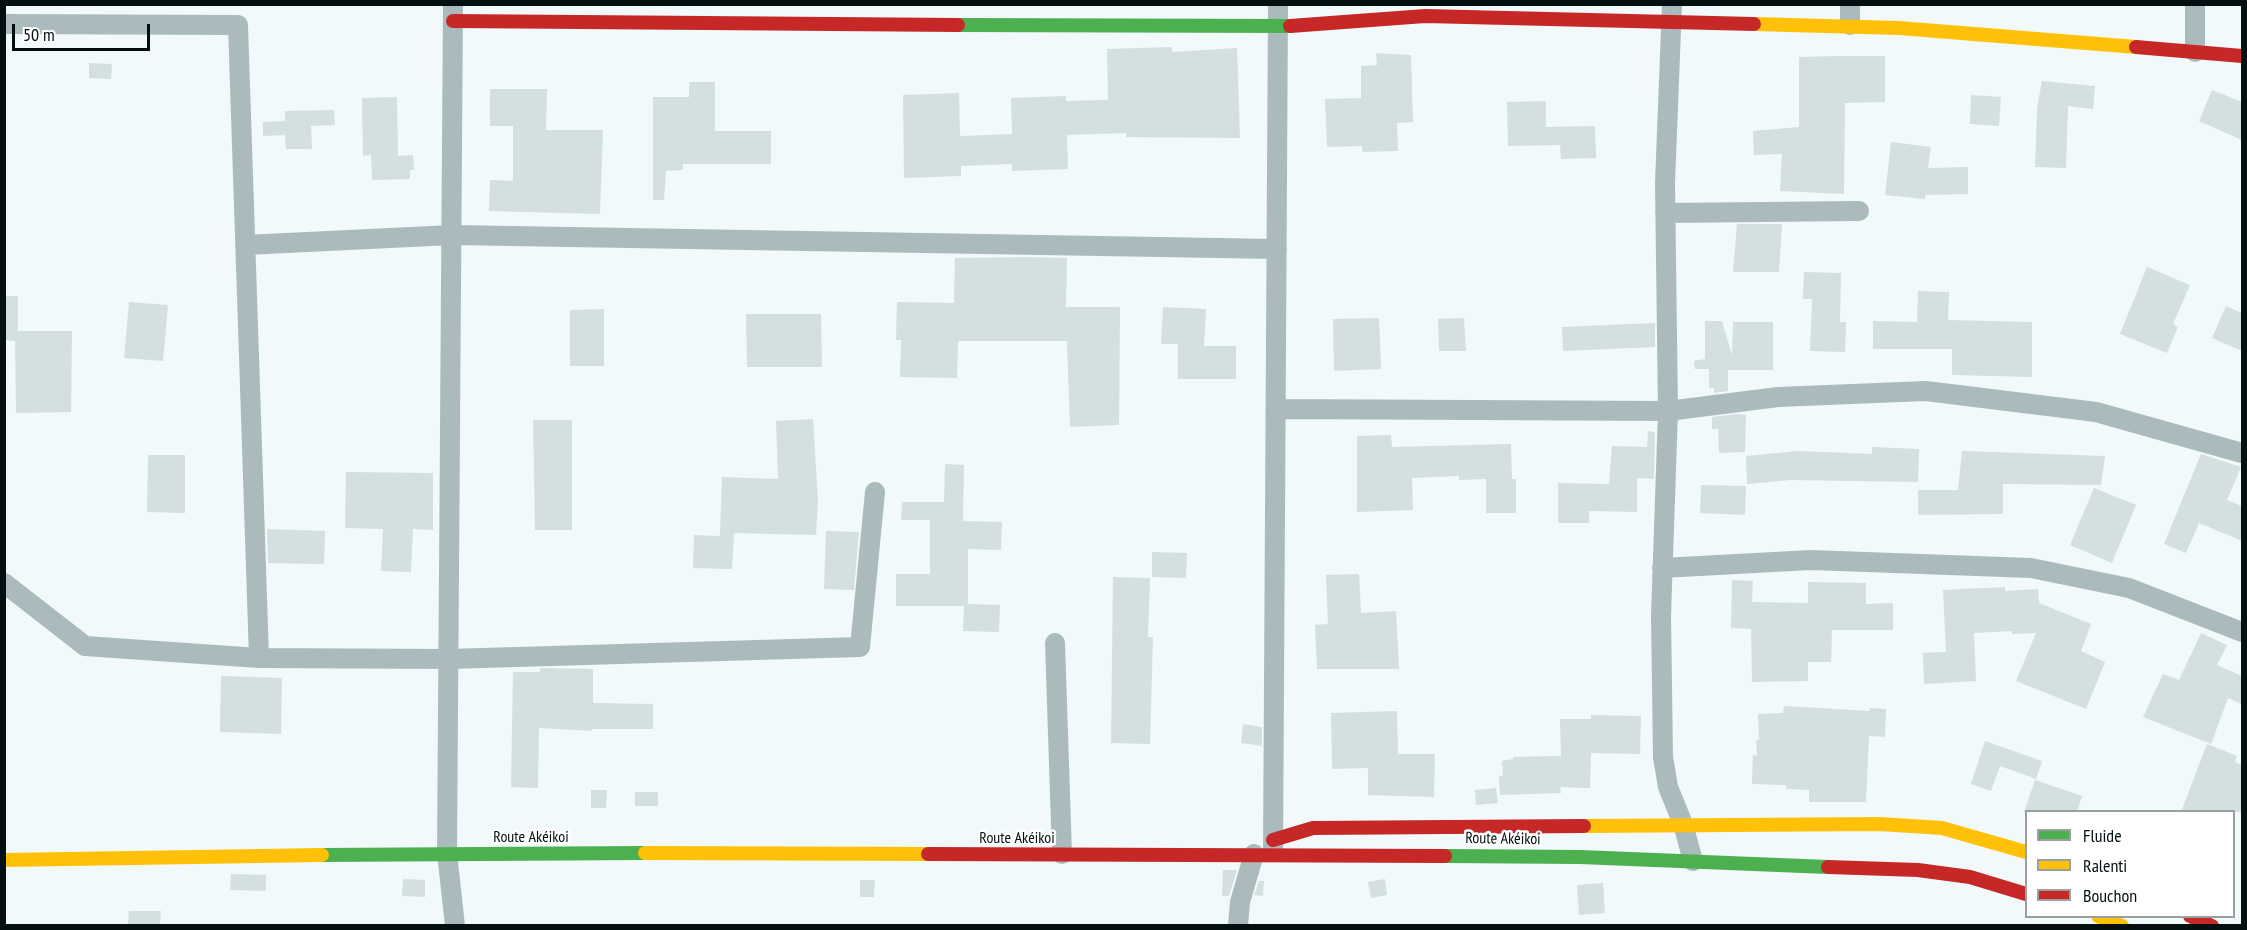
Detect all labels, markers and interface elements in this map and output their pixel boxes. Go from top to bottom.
scale bar [15,12,153,50]
text: 50 m [23,23,55,46]
legend [2025,810,2235,918]
text: Fluide [2083,824,2122,847]
street label: Route Akéikoi [493,827,569,847]
street label: Route Akéikoi [979,828,1055,848]
street label: Route Akéikoi [1465,829,1541,849]
text: Ralenti [2083,854,2127,877]
text: Bouchon [2083,884,2137,907]

